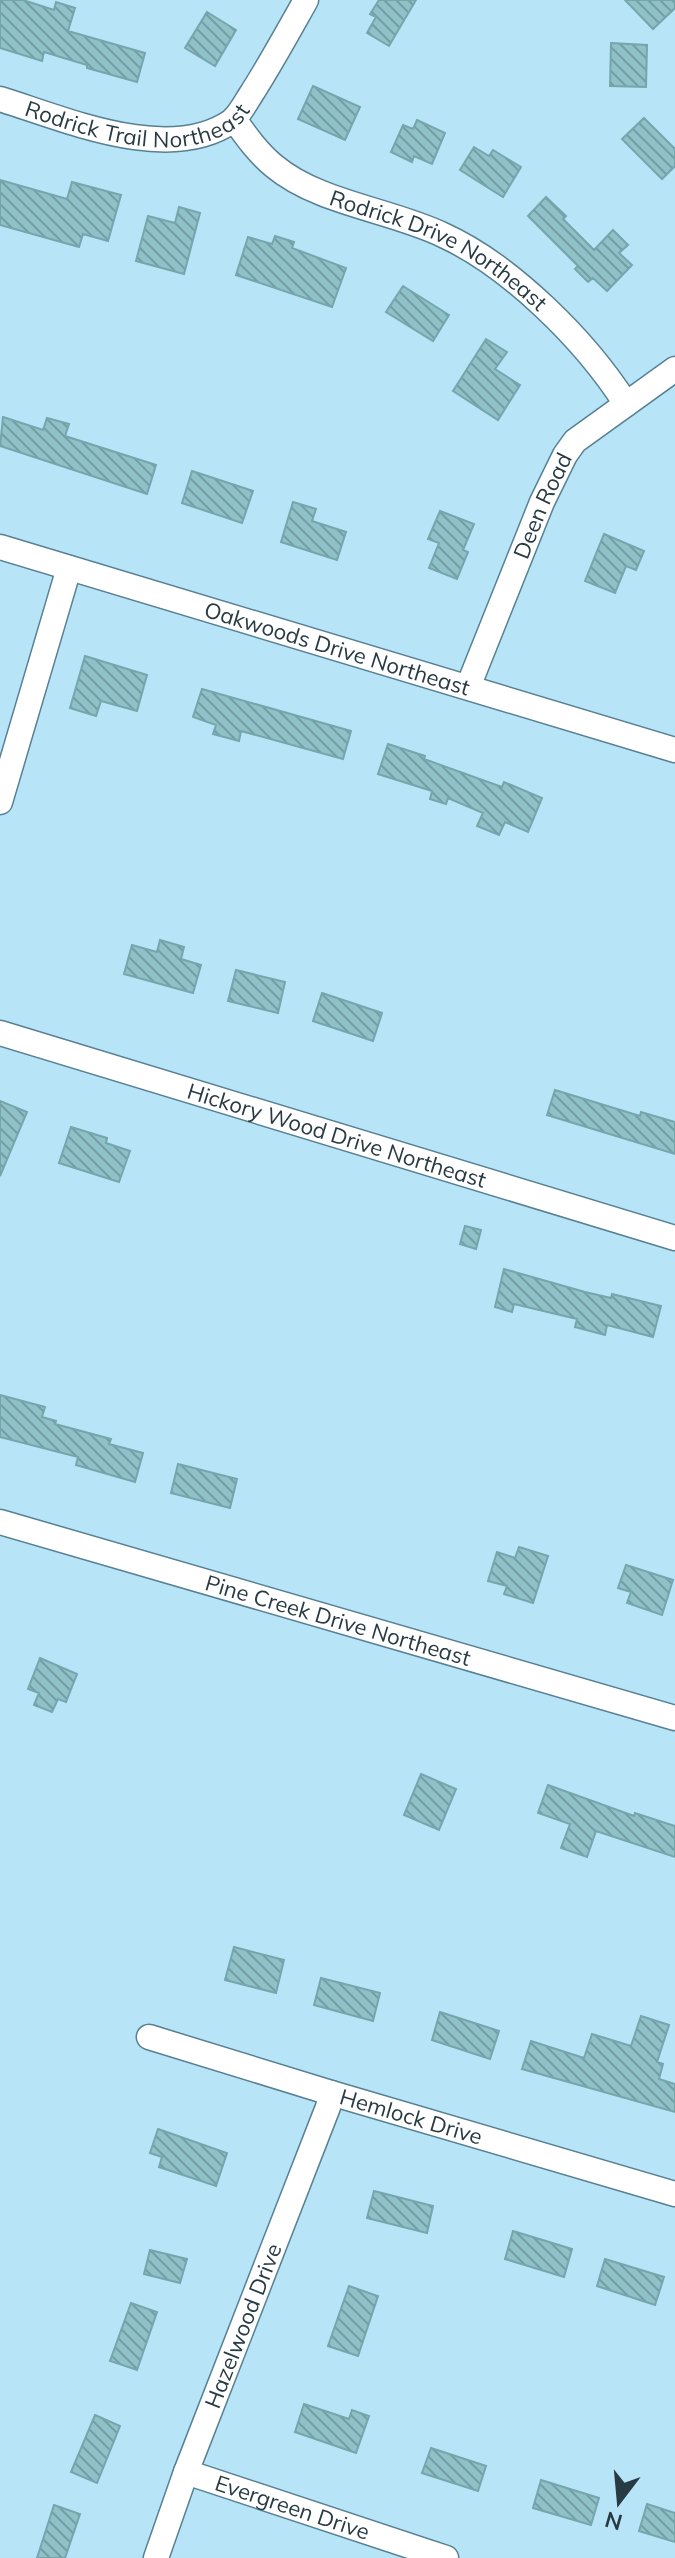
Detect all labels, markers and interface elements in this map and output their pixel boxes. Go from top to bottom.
street label: Rodrick Trail Northeast [15,83,249,117]
text: Rodrick Trail Northeast [22,94,256,154]
street label: Rodrick Drive Northeast [326,183,554,317]
street label: Deen Road [507,448,578,563]
street label: Oakwoods Drive Northeast [201,595,474,702]
street label: Hickory Wood Drive Northeast [184,1077,490,1194]
street label: Pine Creek Drive Northeast [202,1568,474,1672]
street label: Hemlock Drive [337,2082,486,2151]
street label: Hazelwood Drive [198,2239,288,2412]
north arrow [579,2462,659,2542]
street label: Evergreen Drive [211,2469,373,2546]
text: N [602,2505,625,2537]

